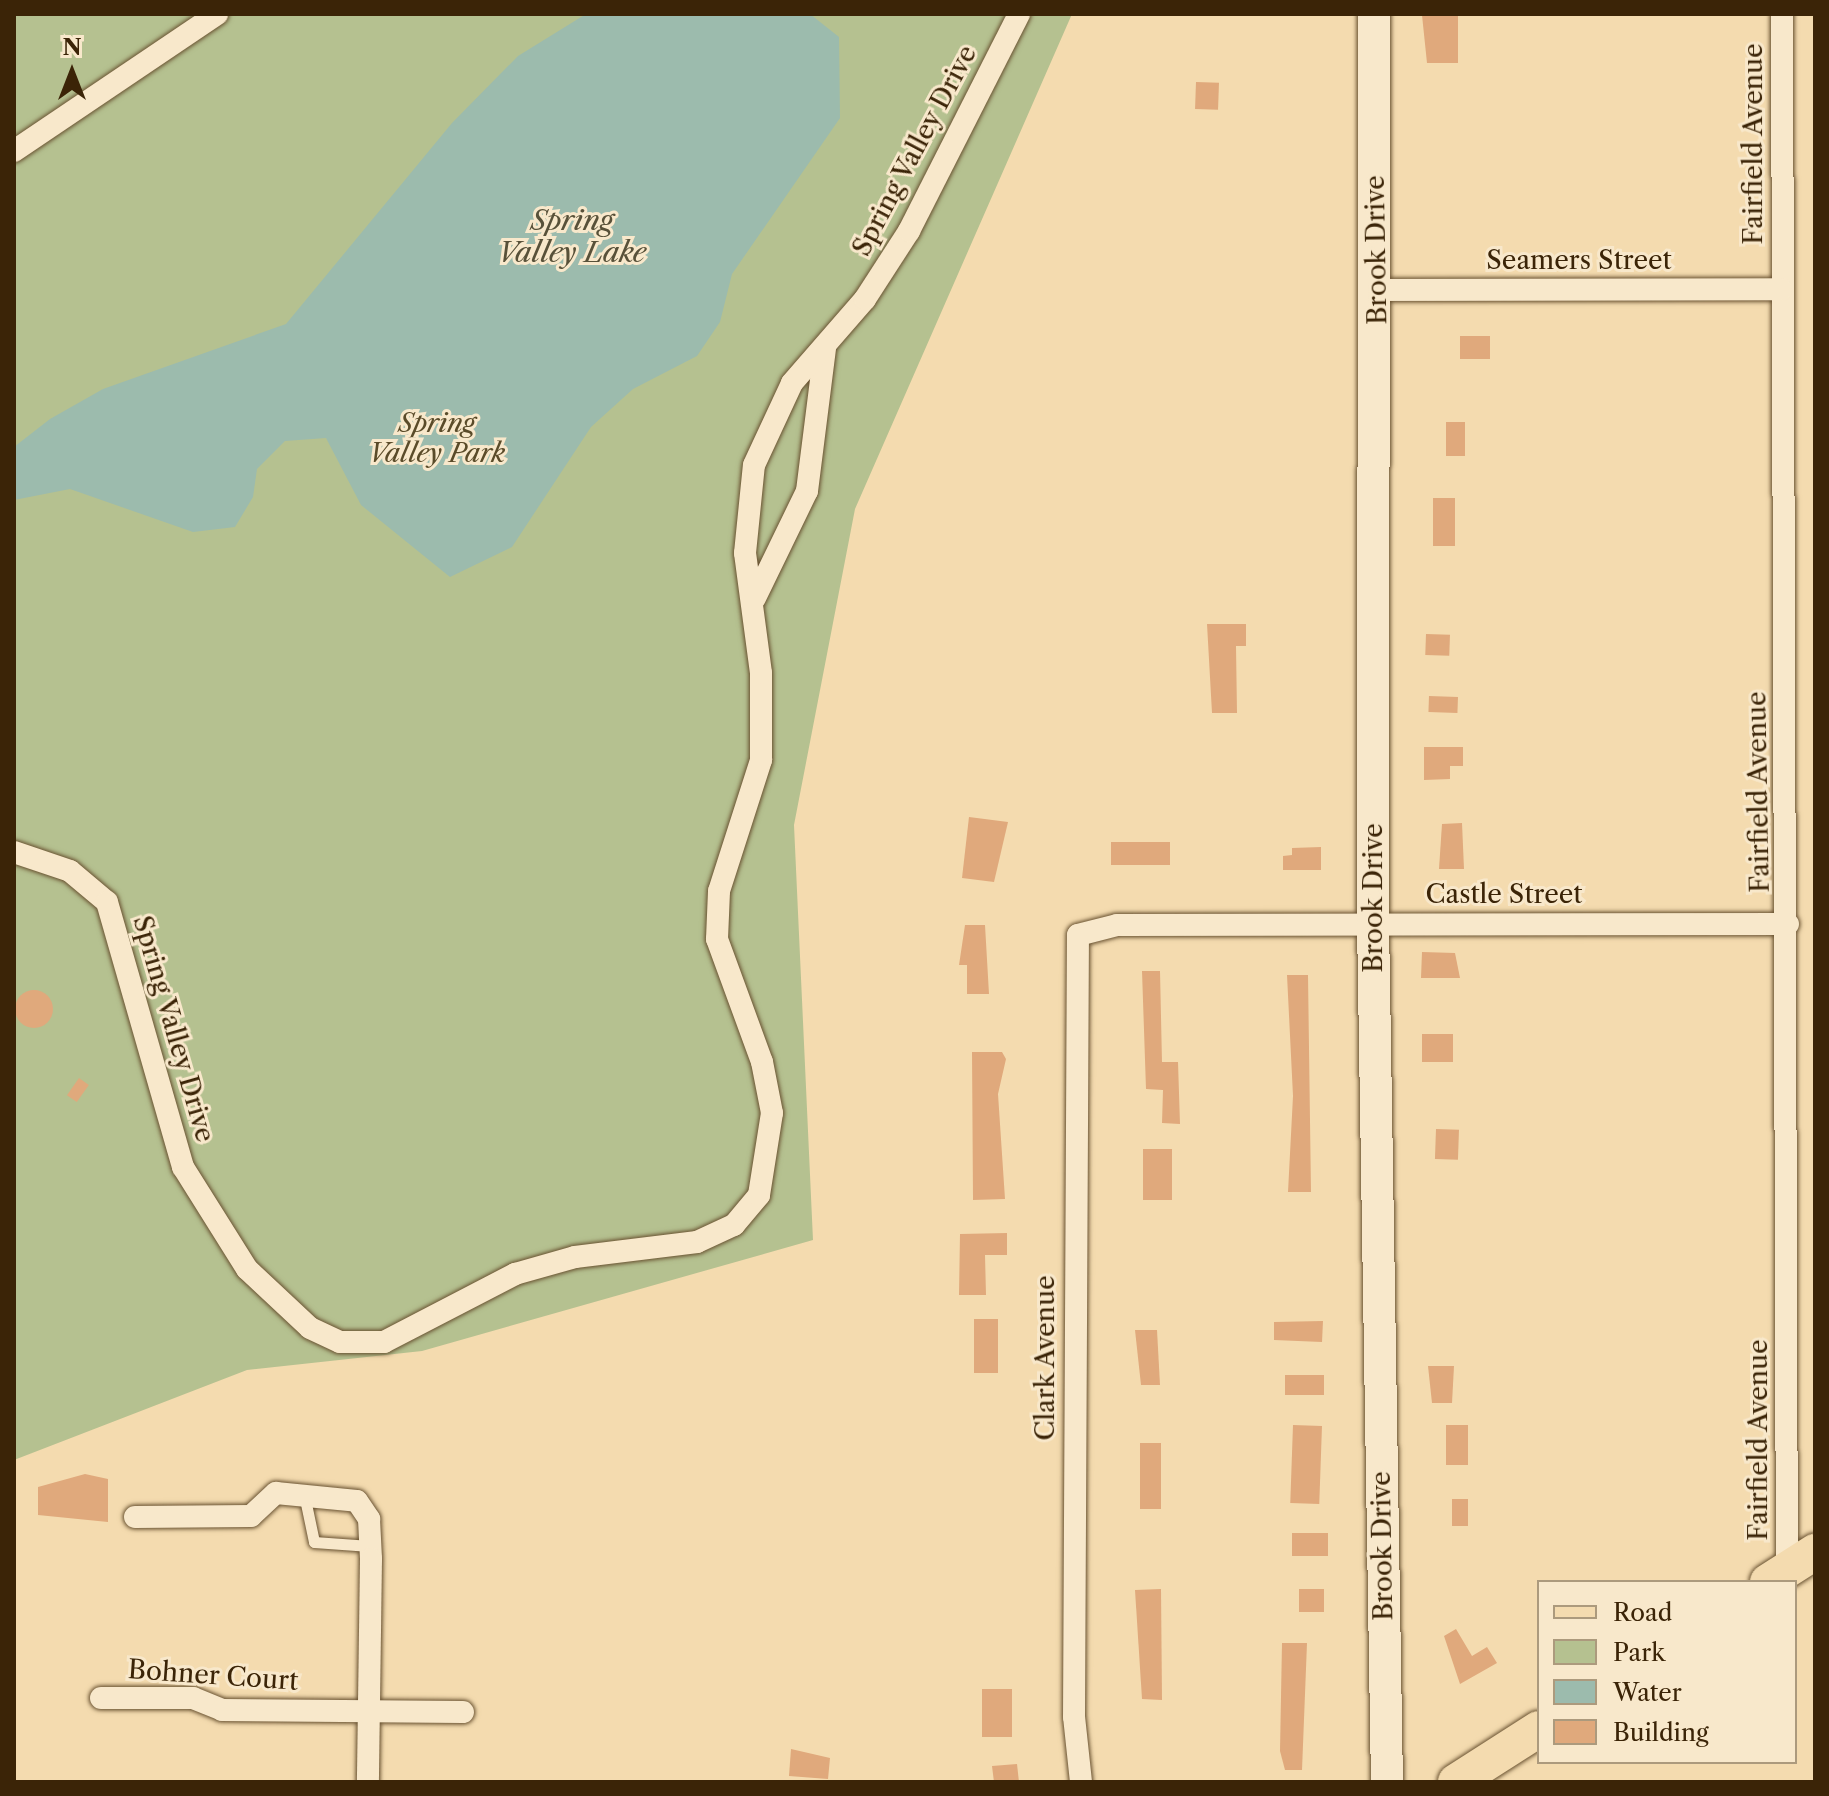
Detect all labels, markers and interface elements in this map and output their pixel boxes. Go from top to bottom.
north arrow [32,32,112,112]
text: N [62,34,82,61]
street label: Spring Valley Drive [846,40,984,262]
street label: Fairfield Avenue [1738,43,1770,245]
street label: Brook Drive [1360,175,1394,325]
water label: Spring Valley Lake [498,203,646,269]
street label: Seamers Street [1486,245,1672,277]
park label: Spring Valley Park [369,408,505,470]
street label: Fairfield Avenue [1742,691,1776,893]
street label: Brook Drive [1358,823,1390,973]
street label: Castle Street [1425,879,1583,911]
street label: Spring Valley Drive [126,911,220,1147]
street label: Clark Avenue [1030,1275,1062,1441]
street label: Fairfield Avenue [1743,1339,1775,1541]
street label: Brook Drive [1366,1471,1400,1621]
legend [1537,1580,1797,1764]
text: Road [1613,1598,1672,1627]
text: Park [1613,1638,1665,1667]
street label: Bohner Court [127,1654,299,1698]
text: Water [1613,1678,1682,1707]
text: Building [1613,1718,1709,1747]

